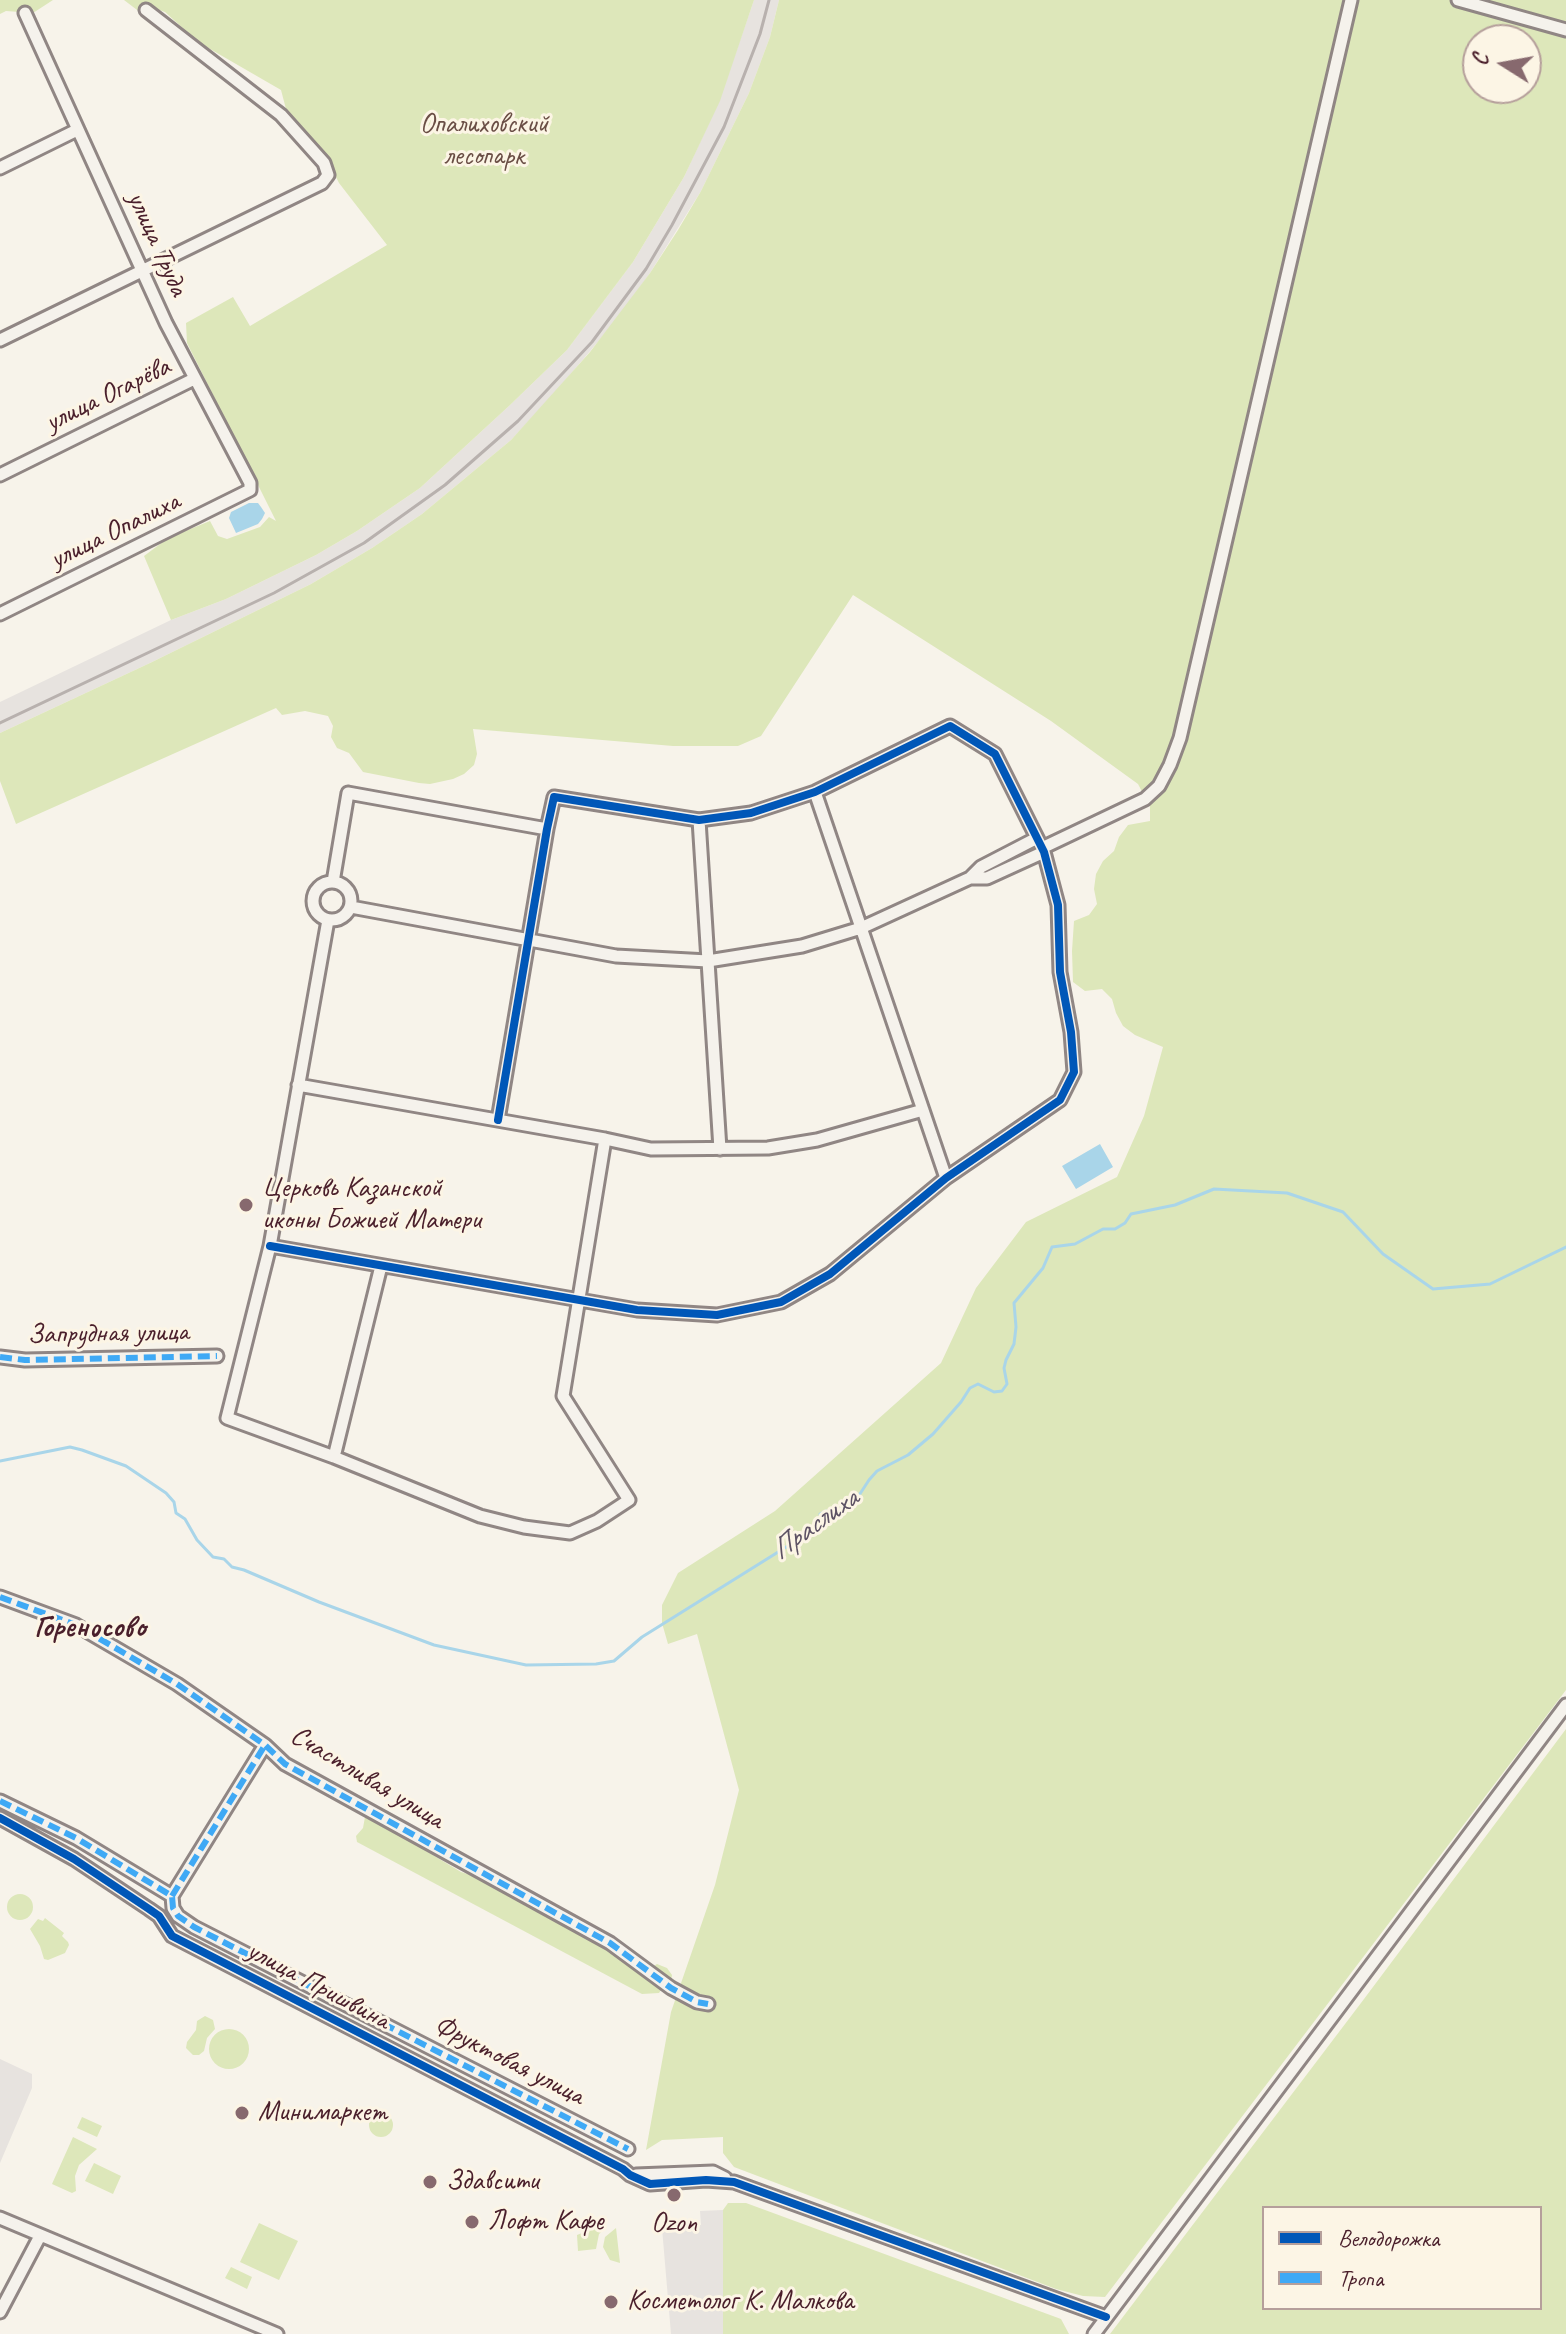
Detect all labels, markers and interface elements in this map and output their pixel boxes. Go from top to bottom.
north arrow [1462,24,1542,104]
text: С [1466,52,1495,68]
park label: Опалиховский лесопарк [420,108,548,174]
street label: улица Труда [119,187,195,301]
street label: улица Огарёва [40,350,176,440]
street label: улица Опалиха [45,485,185,577]
place label: Церковь Казанской иконы Божией Матери [262,1172,481,1238]
marker: Церковь Казанской иконы Божией Матери [237,1196,255,1214]
street label: Запрудная улица [27,1316,189,1352]
water label: Праслиха [764,1481,866,1569]
district label: Гореносово [34,1610,146,1646]
street label: Счастливая улица [284,1719,450,1837]
street label: улица Пришвина [241,1934,395,2038]
street label: Фруктовая улица [428,2009,590,2113]
place label: Минимаркет [258,2096,387,2130]
marker: Минимаркет [233,2104,251,2122]
place label: Здавсити [446,2165,539,2199]
marker: Здавсити [421,2173,439,2191]
marker: Ozon [665,2186,683,2204]
place label: Лофт Кафе [488,2205,603,2239]
legend [1262,2206,1542,2310]
place label: Ozon [651,2207,697,2241]
marker: Лофт Кафе [463,2213,481,2231]
text: Велодорожка [1338,2223,1439,2253]
text: Тропа [1338,2263,1383,2293]
place label: Косметолог К. Малкова [627,2285,853,2319]
marker: Косметолог К. Малкова [602,2293,620,2311]

